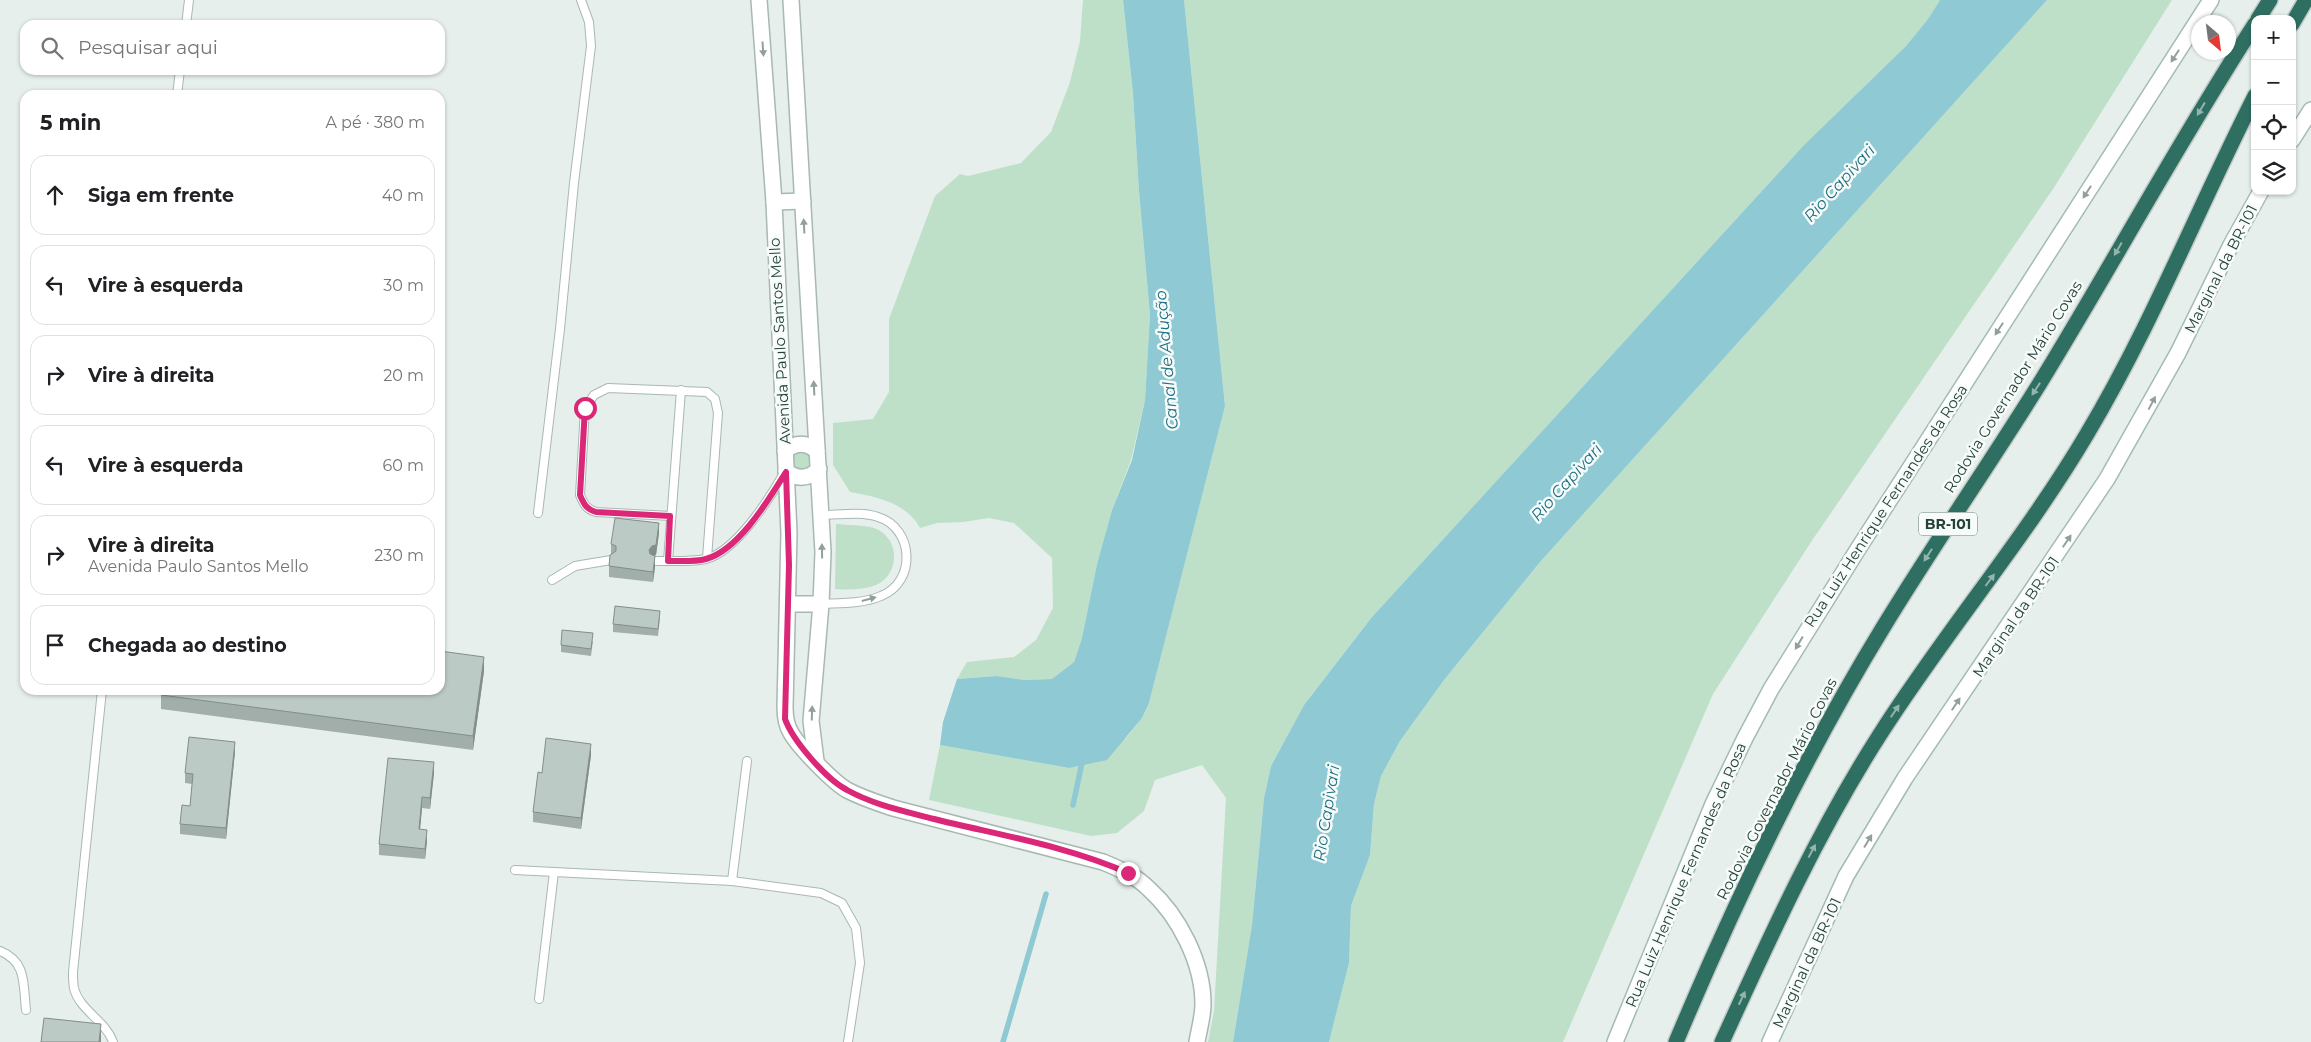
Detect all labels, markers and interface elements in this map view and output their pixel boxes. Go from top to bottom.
north arrow [2191,15,2236,60]
map controls [2251,15,2296,195]
button: + [2251,15,2296,60]
search box [20,20,445,75]
icon: search [38,34,66,62]
text: Pesquisar aqui [78,36,218,59]
one-way arrow [759,41,767,57]
one-way arrow [2170,49,2180,62]
button: − [2251,60,2296,105]
one-way arrow [2196,103,2205,116]
button: locate [2251,105,2296,150]
text: 5 min [40,110,101,135]
text: A pé · 380 m [325,113,425,132]
water label: Rio Capivari [1800,140,1879,226]
button: layers [2251,150,2296,195]
icon: ahead [41,181,69,209]
text: Siga em frente [88,184,234,207]
text: 40 m [382,186,424,205]
one-way arrow [2082,186,2092,199]
street label: Marginal da BR-101 [2180,201,2261,336]
one-way arrow [800,218,808,234]
street label: Avenida Paulo Santos Mello [765,237,794,445]
one-way arrow [2114,243,2123,256]
icon: left [41,271,69,299]
text: Vire à esquerda [88,274,243,297]
text: 30 m [383,276,424,295]
street label: Rodovia Governador Mário Covas [1939,277,2086,496]
water label: Canal de Adução [1151,290,1182,430]
one-way arrow [1994,322,2004,336]
icon: right [41,361,69,389]
text: Vire à direita [88,364,215,387]
text: 20 m [383,366,424,385]
one-way arrow [809,380,817,396]
street label: Rua Luiz Henrique Fernandes da Rosa [1800,381,1971,631]
one-way arrow [2031,383,2040,396]
one-way arrow [2148,395,2156,410]
route start [574,397,597,420]
water label: Rio Capivari [1527,439,1606,525]
icon: left [41,451,69,479]
text: Vire à esquerda [88,454,243,477]
text: 60 m [382,456,424,475]
road number: BR-101 [1919,512,1977,536]
text: Vire à direita [88,534,215,557]
one-way arrow [2062,534,2072,548]
icon: right [41,541,69,569]
one-way arrow [818,542,826,558]
text: 230 m [374,546,424,565]
one-way arrow [1924,548,1933,562]
street label: Marginal da BR-101 [1968,553,2063,681]
text: Avenida Paulo Santos Mello [88,557,309,576]
one-way arrow [1985,573,1995,587]
one-way arrow [862,595,877,603]
icon: arrive [41,631,69,659]
text: Chegada ao destino [88,634,287,657]
one-way arrow [1794,636,1803,650]
street label: Rodovia Governador Mário Covas [1712,675,1841,903]
one-way arrow [1951,697,1961,711]
one-way arrow [808,704,816,720]
one-way arrow [1890,705,1900,718]
street label: Rua Luiz Henrique Fernandes da Rosa [1621,740,1750,1010]
water label: Rio Capivari [1310,763,1344,863]
one-way arrow [1863,834,1872,847]
one-way arrow [1808,844,1816,858]
route end [1117,862,1140,885]
street label: Marginal da BR-101 [1768,895,1845,1031]
one-way arrow [1739,991,1747,1005]

